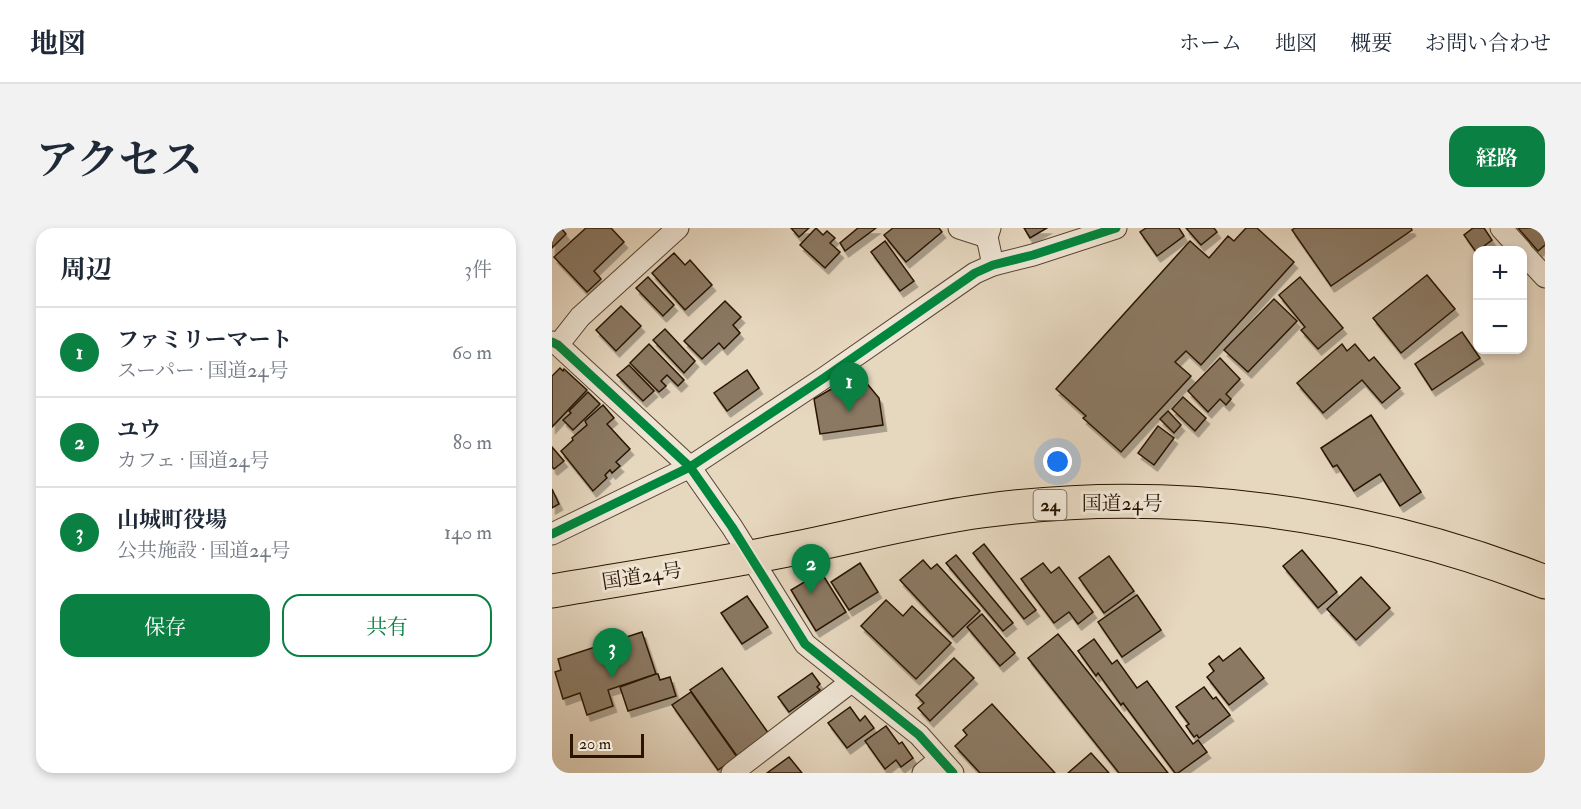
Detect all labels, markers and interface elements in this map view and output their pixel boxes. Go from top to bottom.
text: 地図 [30,27,86,62]
text: ホーム [1179,30,1242,57]
text: 地図 [1275,30,1317,57]
text: 概要 [1350,30,1392,57]
text: お問い合わせ [1425,30,1551,57]
button: 経路 [1449,126,1545,187]
text: アクセス [36,135,203,187]
map controls [1473,246,1527,354]
button: + [1473,246,1527,300]
text: 周辺 [60,254,112,286]
text: 3件 [464,257,492,282]
button: − [1473,300,1527,354]
text: ファミリーマート [117,326,293,354]
text: 1 [76,340,83,365]
text: 60 m [452,340,492,365]
text: スーパー · 国道24号 [117,358,288,383]
pin: 1 [830,362,868,412]
text: ユウ [117,416,161,444]
text: 2 [74,430,85,455]
text: 80 m [453,430,492,455]
your location [1043,447,1072,476]
text: カフェ · 国道24号 [117,448,269,473]
road number: 24 [1034,490,1066,520]
street label: 国道24号 [1082,491,1162,516]
text: 山城町役場 [117,506,227,534]
text: 3 [76,520,83,545]
text: 140 m [444,520,492,545]
text: 公共施設 · 国道24号 [117,538,290,563]
pin: 2 [792,544,830,594]
street label: 国道24号 [600,557,684,595]
button: 保存 [60,594,270,657]
button: 共有 [282,594,492,657]
pin: 3 [592,628,632,678]
scale bar [570,731,644,758]
text: 20 m [579,734,611,754]

